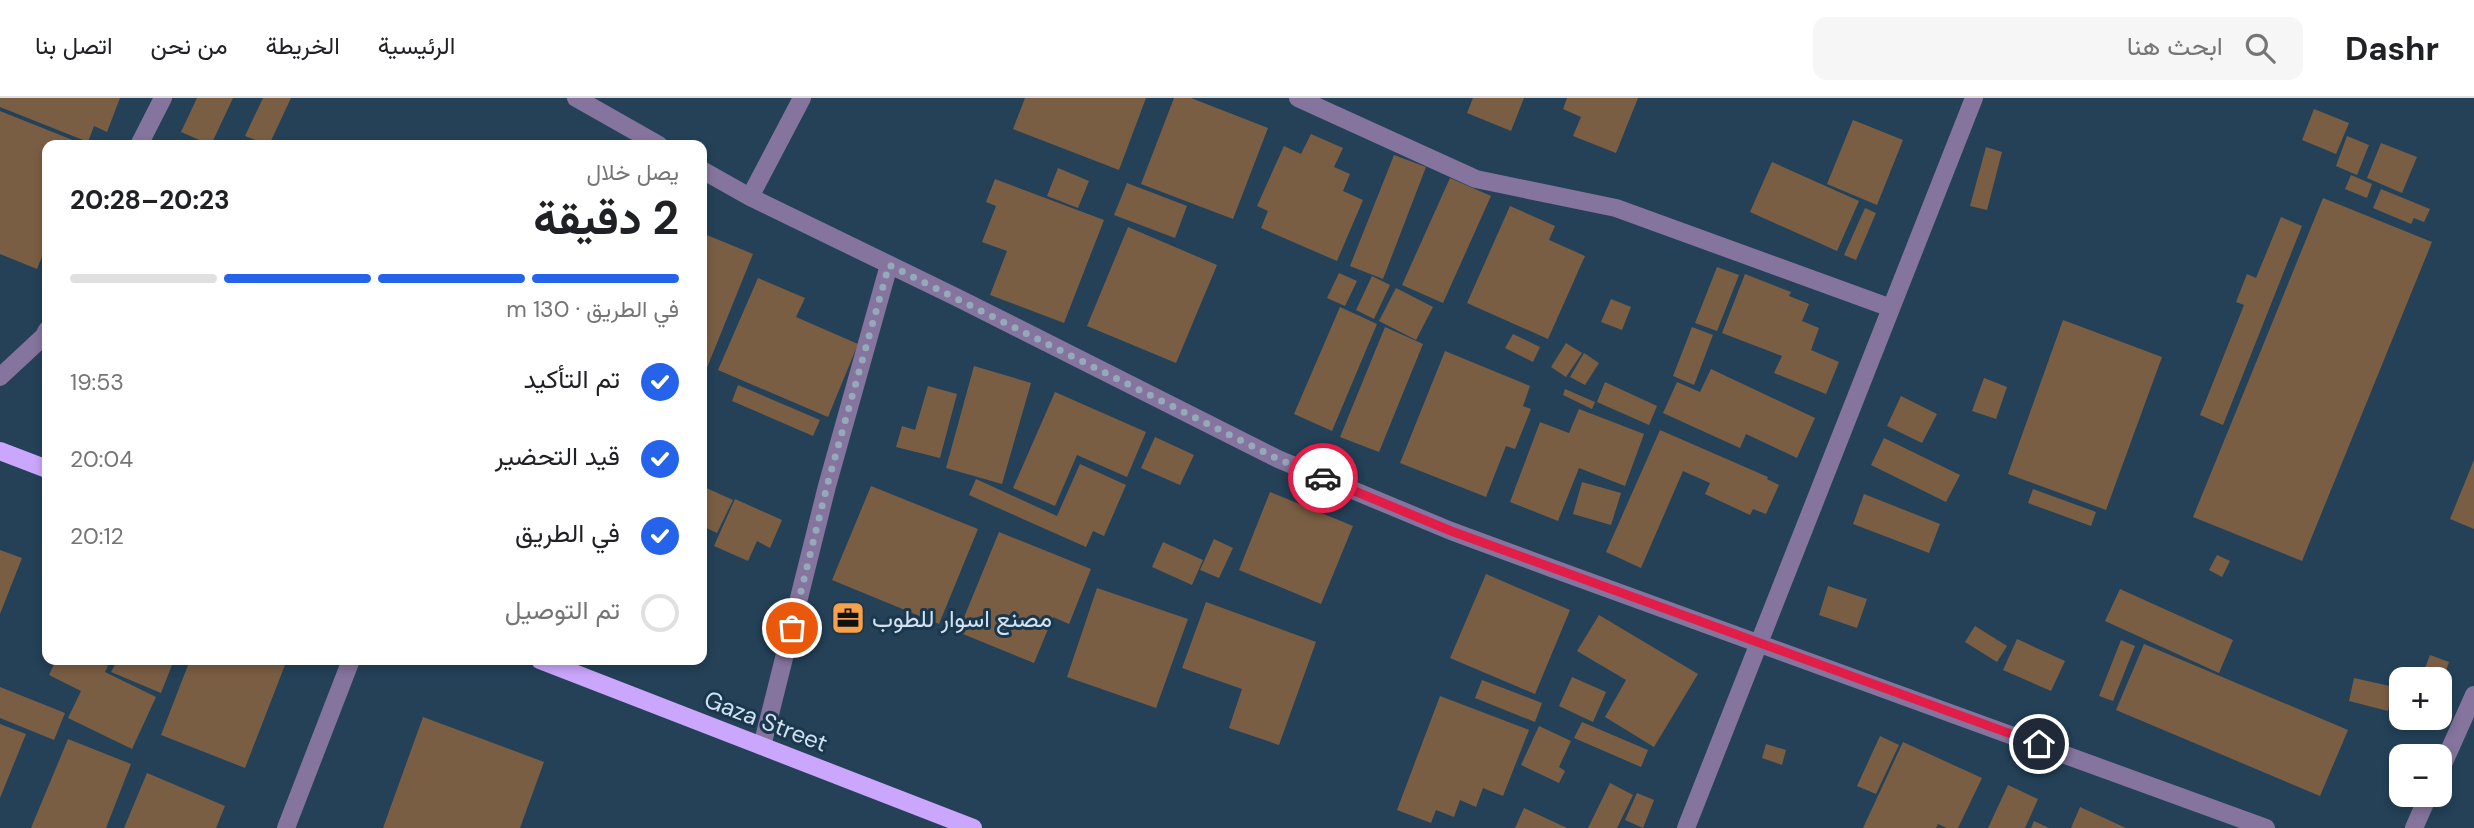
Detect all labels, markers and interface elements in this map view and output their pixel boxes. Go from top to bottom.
search box [1813,17,2303,80]
text: Dashr [2345,27,2439,70]
text: ابحث هنا [2127,29,2223,63]
icon: search [2241,29,2279,67]
text: اتصل بنا [35,30,112,61]
text: من نحن [150,30,228,61]
text: الخريطة [266,30,340,61]
text: الرئيسية [378,30,455,61]
text: يصل خلال [587,157,679,187]
text: 20:23–20:28 [70,183,230,217]
text: 2 دقيقة [533,188,679,248]
text: في الطريق · 130 m [506,294,679,324]
text: تم التأكيد [524,362,620,396]
icon: check [641,363,679,401]
text: 19:53 [70,367,124,397]
text: قيد التحضير [495,439,620,473]
icon: check [641,440,679,478]
courier [1288,443,1358,513]
text: 20:04 [70,444,133,474]
icon: car [1304,459,1342,497]
text: في الطريق [515,516,620,550]
icon: check [641,517,679,555]
text: 20:12 [70,521,124,551]
text: تم التوصيل [505,593,620,627]
pin [762,598,822,658]
office icon: مصنع اسوار للطوب [829,599,867,637]
place label: مصنع اسوار للطوب [872,603,1052,636]
icon: bag [773,609,811,647]
map controls [2389,667,2452,807]
button: + [2389,667,2452,730]
street label: Gaza Street [700,683,832,759]
pin [2009,714,2069,774]
icon: home [2020,725,2058,763]
button: − [2389,744,2452,807]

